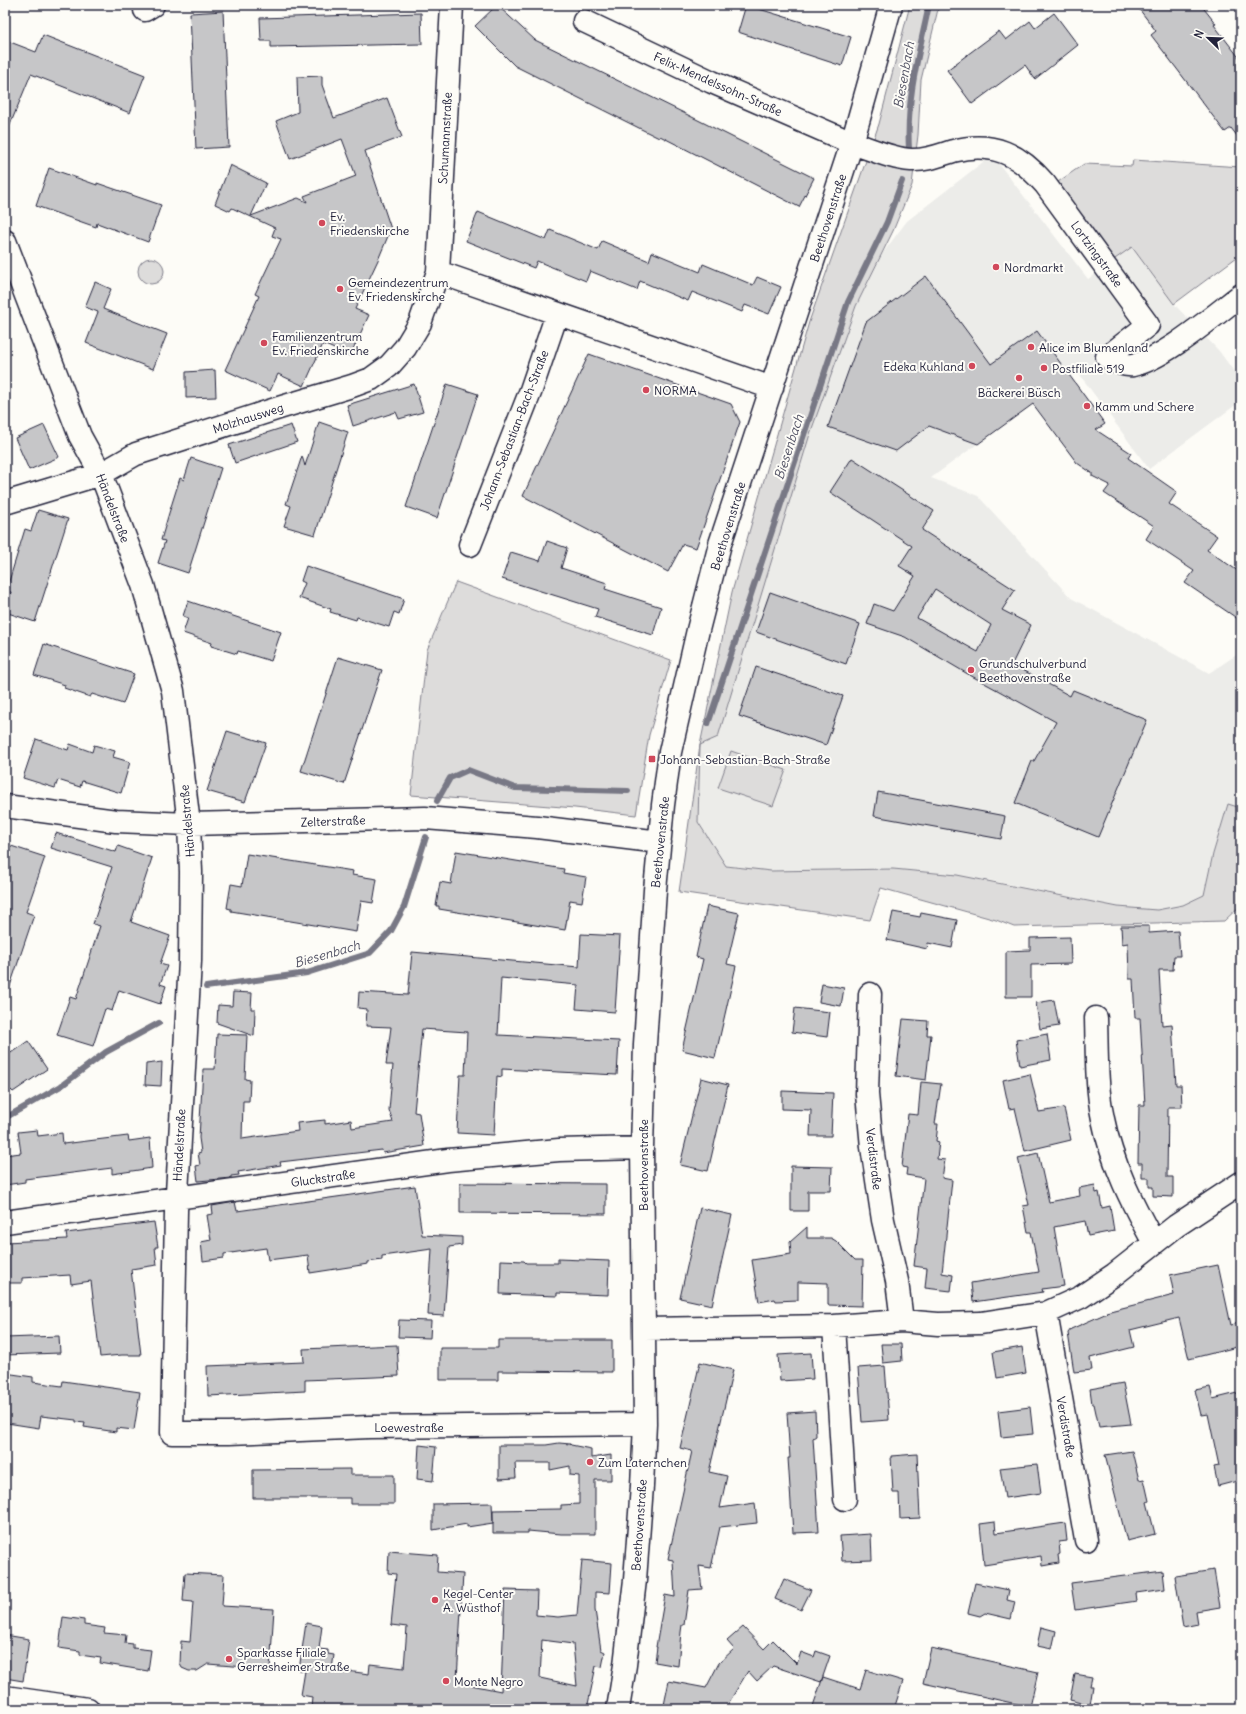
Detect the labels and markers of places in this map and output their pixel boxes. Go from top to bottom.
place label: Ev. Friedenskirche [330,209,409,238]
marker: Ev. Friedenskirche [317,218,327,228]
place label: Nordmarkt [1004,260,1063,275]
marker: Nordmarkt [991,262,1001,272]
place label: Gemeindezentrum Ev. Friedenskirche [348,275,449,304]
marker: Gemeindezentrum Ev. Friedenskirche [335,284,345,294]
place label: Familienzentrum Ev. Friedenskirche [272,329,369,358]
marker: Familienzentrum Ev. Friedenskirche [259,338,269,348]
place label: Alice im Blumenland [1039,340,1148,355]
marker: Alice im Blumenland [1026,342,1036,352]
place label: Edeka Kuhland [883,359,964,374]
marker: Edeka Kuhland [967,361,977,371]
place label: Postfiliale 519 [1052,361,1125,376]
marker: Postfiliale 519 [1039,363,1049,373]
marker: Bäckerei Büsch [1014,373,1024,383]
place label: NORMA [654,383,697,398]
marker: NORMA [641,385,651,395]
place label: Bäckerei Büsch [977,385,1061,400]
place label: Kamm und Schere [1095,399,1194,414]
marker: Kamm und Schere [1082,401,1092,411]
place label: Grundschulverbund Beethovenstraße [979,656,1087,685]
marker: Grundschulverbund Beethovenstraße [966,665,976,675]
place label: Johann-Sebastian-Bach-Straße [660,752,830,767]
marker: Johann-Sebastian-Bach-Straße [647,754,657,764]
place label: Zum Laternchen [598,1455,687,1470]
marker: Zum Laternchen [585,1457,595,1467]
place label: Kegel-Center A. Wüsthof [443,1586,514,1615]
marker: Kegel-Center A. Wüsthof [430,1595,440,1605]
place label: Sparkasse Filiale Gerresheimer Straße [237,1645,349,1674]
marker: Sparkasse Filiale Gerresheimer Straße [224,1654,234,1664]
place label: Monte Negro [454,1674,524,1689]
marker: Monte Negro [441,1676,451,1686]

